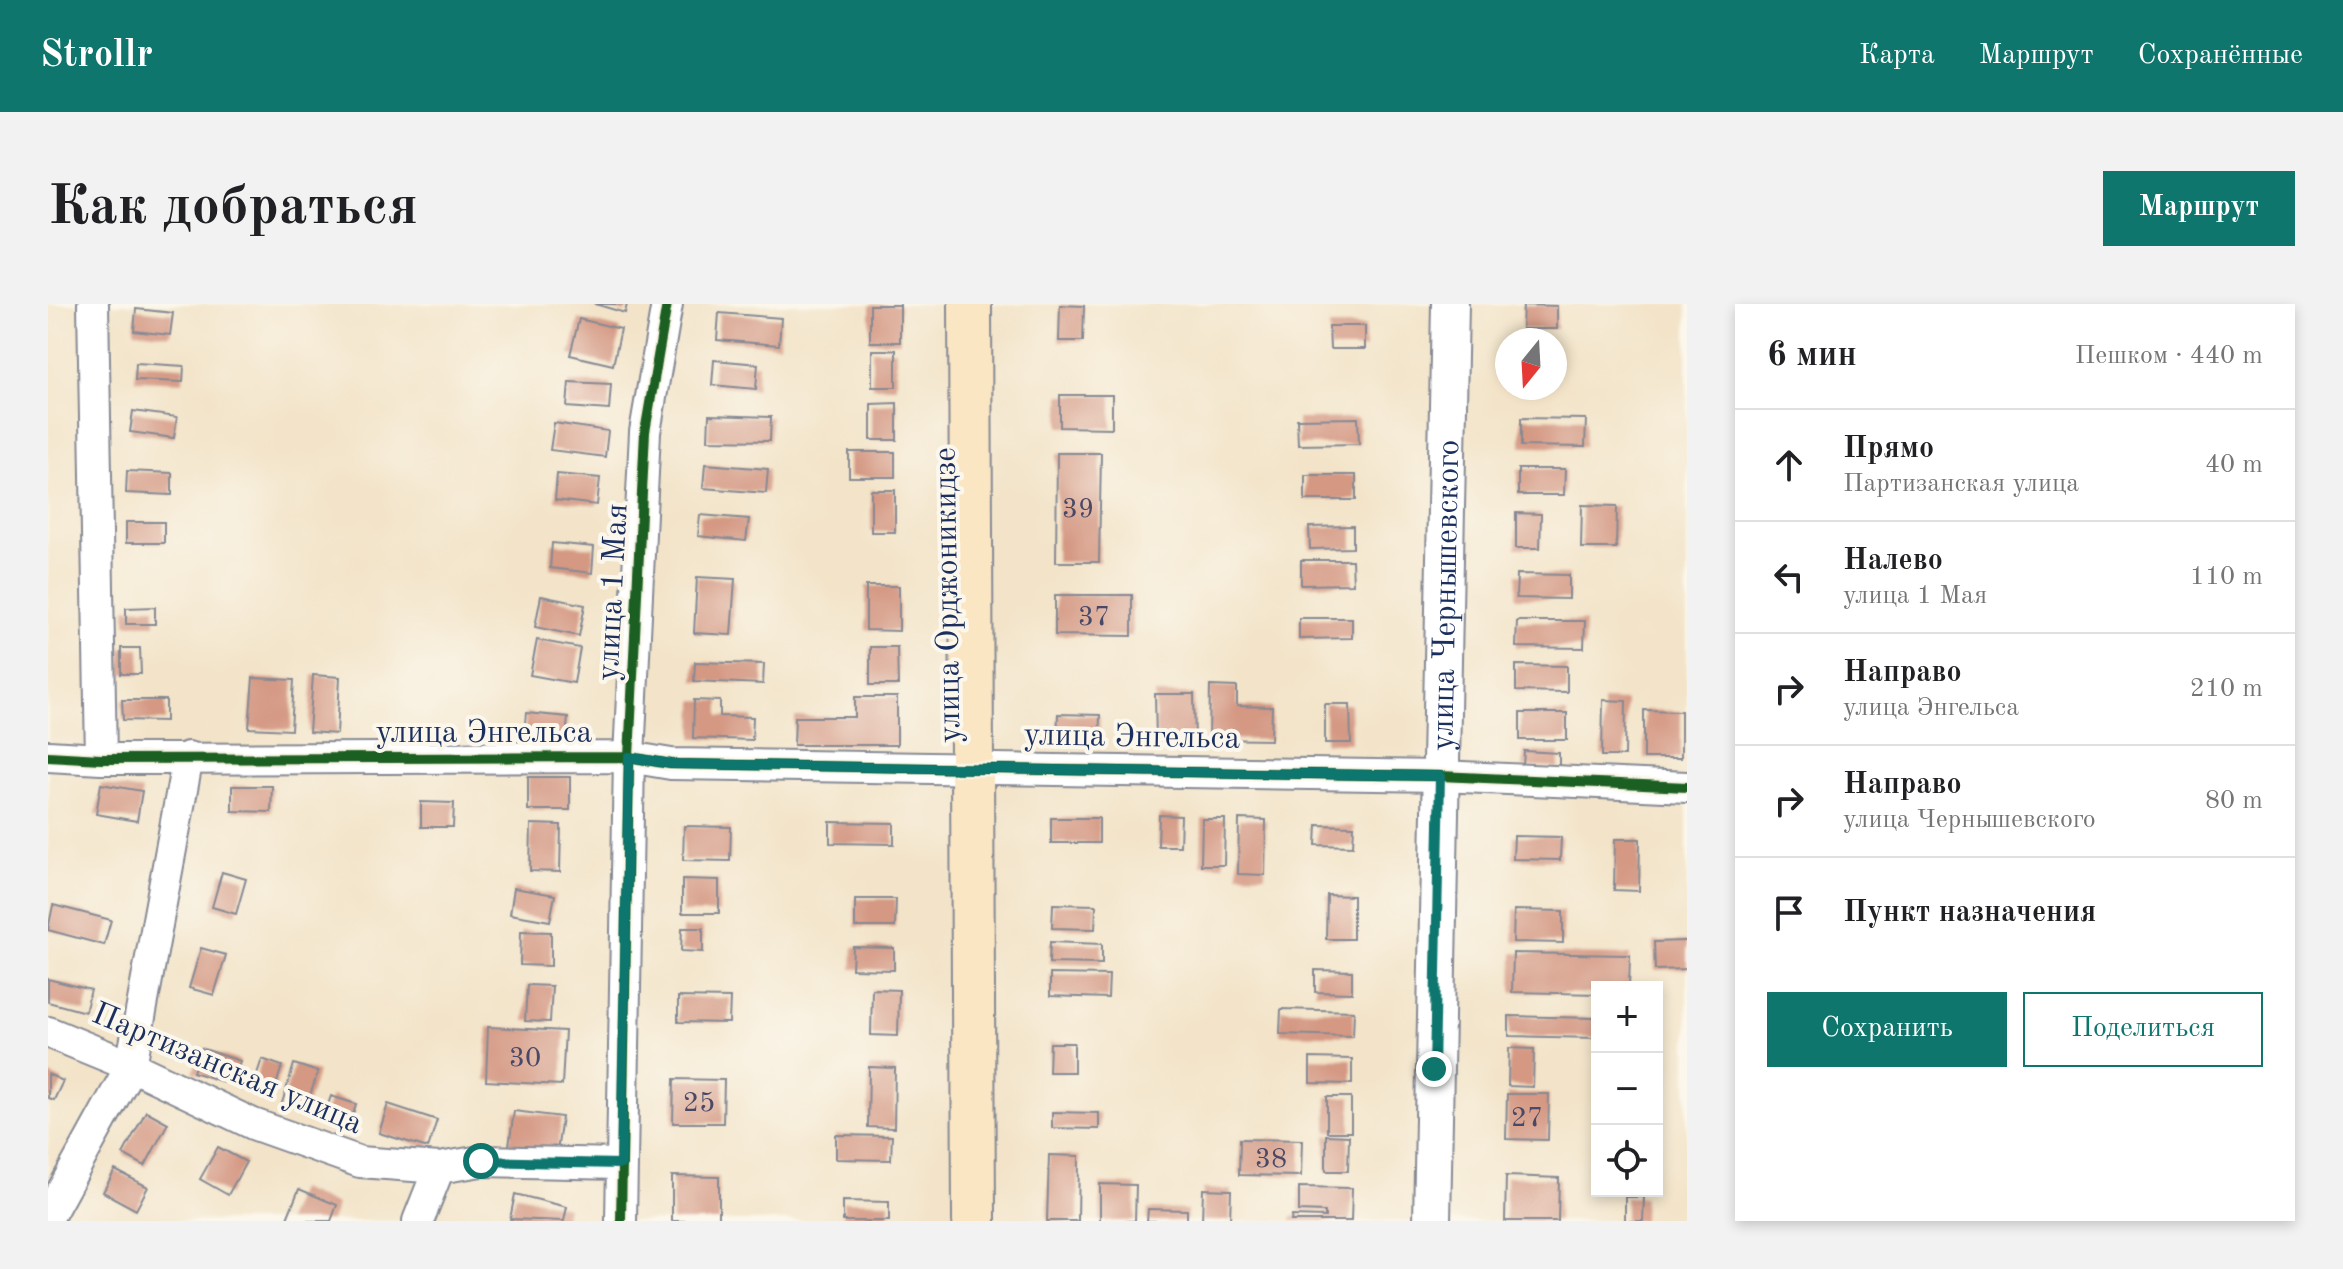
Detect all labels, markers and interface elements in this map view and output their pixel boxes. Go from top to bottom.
text: Strollr [40,37,153,75]
text: Карта [1859,42,1935,70]
text: Маршрут [1979,42,2094,70]
text: Сохранённые [2138,42,2303,70]
button: Маршрут [2103,171,2295,246]
text: Как добраться [48,180,418,236]
north arrow [1495,328,1567,400]
text: 6 мин [1767,339,1857,373]
text: Пешком · 440 m [2075,343,2263,369]
text: Прямо [1843,434,1934,464]
street label: улица Чернышевского [1428,439,1466,751]
icon: ahead [1767,443,1811,487]
street label: улица Орджоникидзе [930,447,968,743]
text: 40 m [2205,452,2263,478]
text: Партизанская улица [1843,471,2079,497]
house number: 39 [1062,496,1094,524]
street label: улица 1 Мая [593,503,635,682]
text: Налево [1843,546,1943,576]
icon: left [1767,555,1811,599]
text: 110 m [2190,564,2263,590]
text: улица 1 Мая [1843,583,1987,609]
house number: 37 [1078,604,1110,632]
text: Направо [1843,658,1962,688]
icon: right [1767,667,1811,711]
text: 210 m [2190,676,2263,702]
text: улица Энгельса [1843,695,2019,721]
street label: улица Энгельса [376,718,593,750]
street label: улица Энгельса [1023,720,1241,756]
text: Направо [1843,770,1962,800]
icon: right [1767,779,1811,823]
text: 80 m [2205,788,2263,814]
text: улица Чернышевского [1843,807,2096,833]
icon: arrive [1767,891,1811,935]
text: Пункт назначения [1843,898,2096,928]
map controls [1591,981,1663,1197]
button: + [1591,981,1663,1053]
button: Сохранить [1767,992,2007,1067]
button: Поделиться [2023,992,2263,1067]
street label: Партизанская улица [87,998,367,1141]
house number: 30 [509,1045,541,1073]
route end [1416,1051,1452,1087]
button: − [1591,1053,1663,1125]
house number: 25 [683,1090,715,1118]
house number: 27 [1511,1105,1543,1133]
button: locate [1591,1125,1663,1197]
route start [463,1143,499,1179]
house number: 38 [1255,1146,1287,1174]

